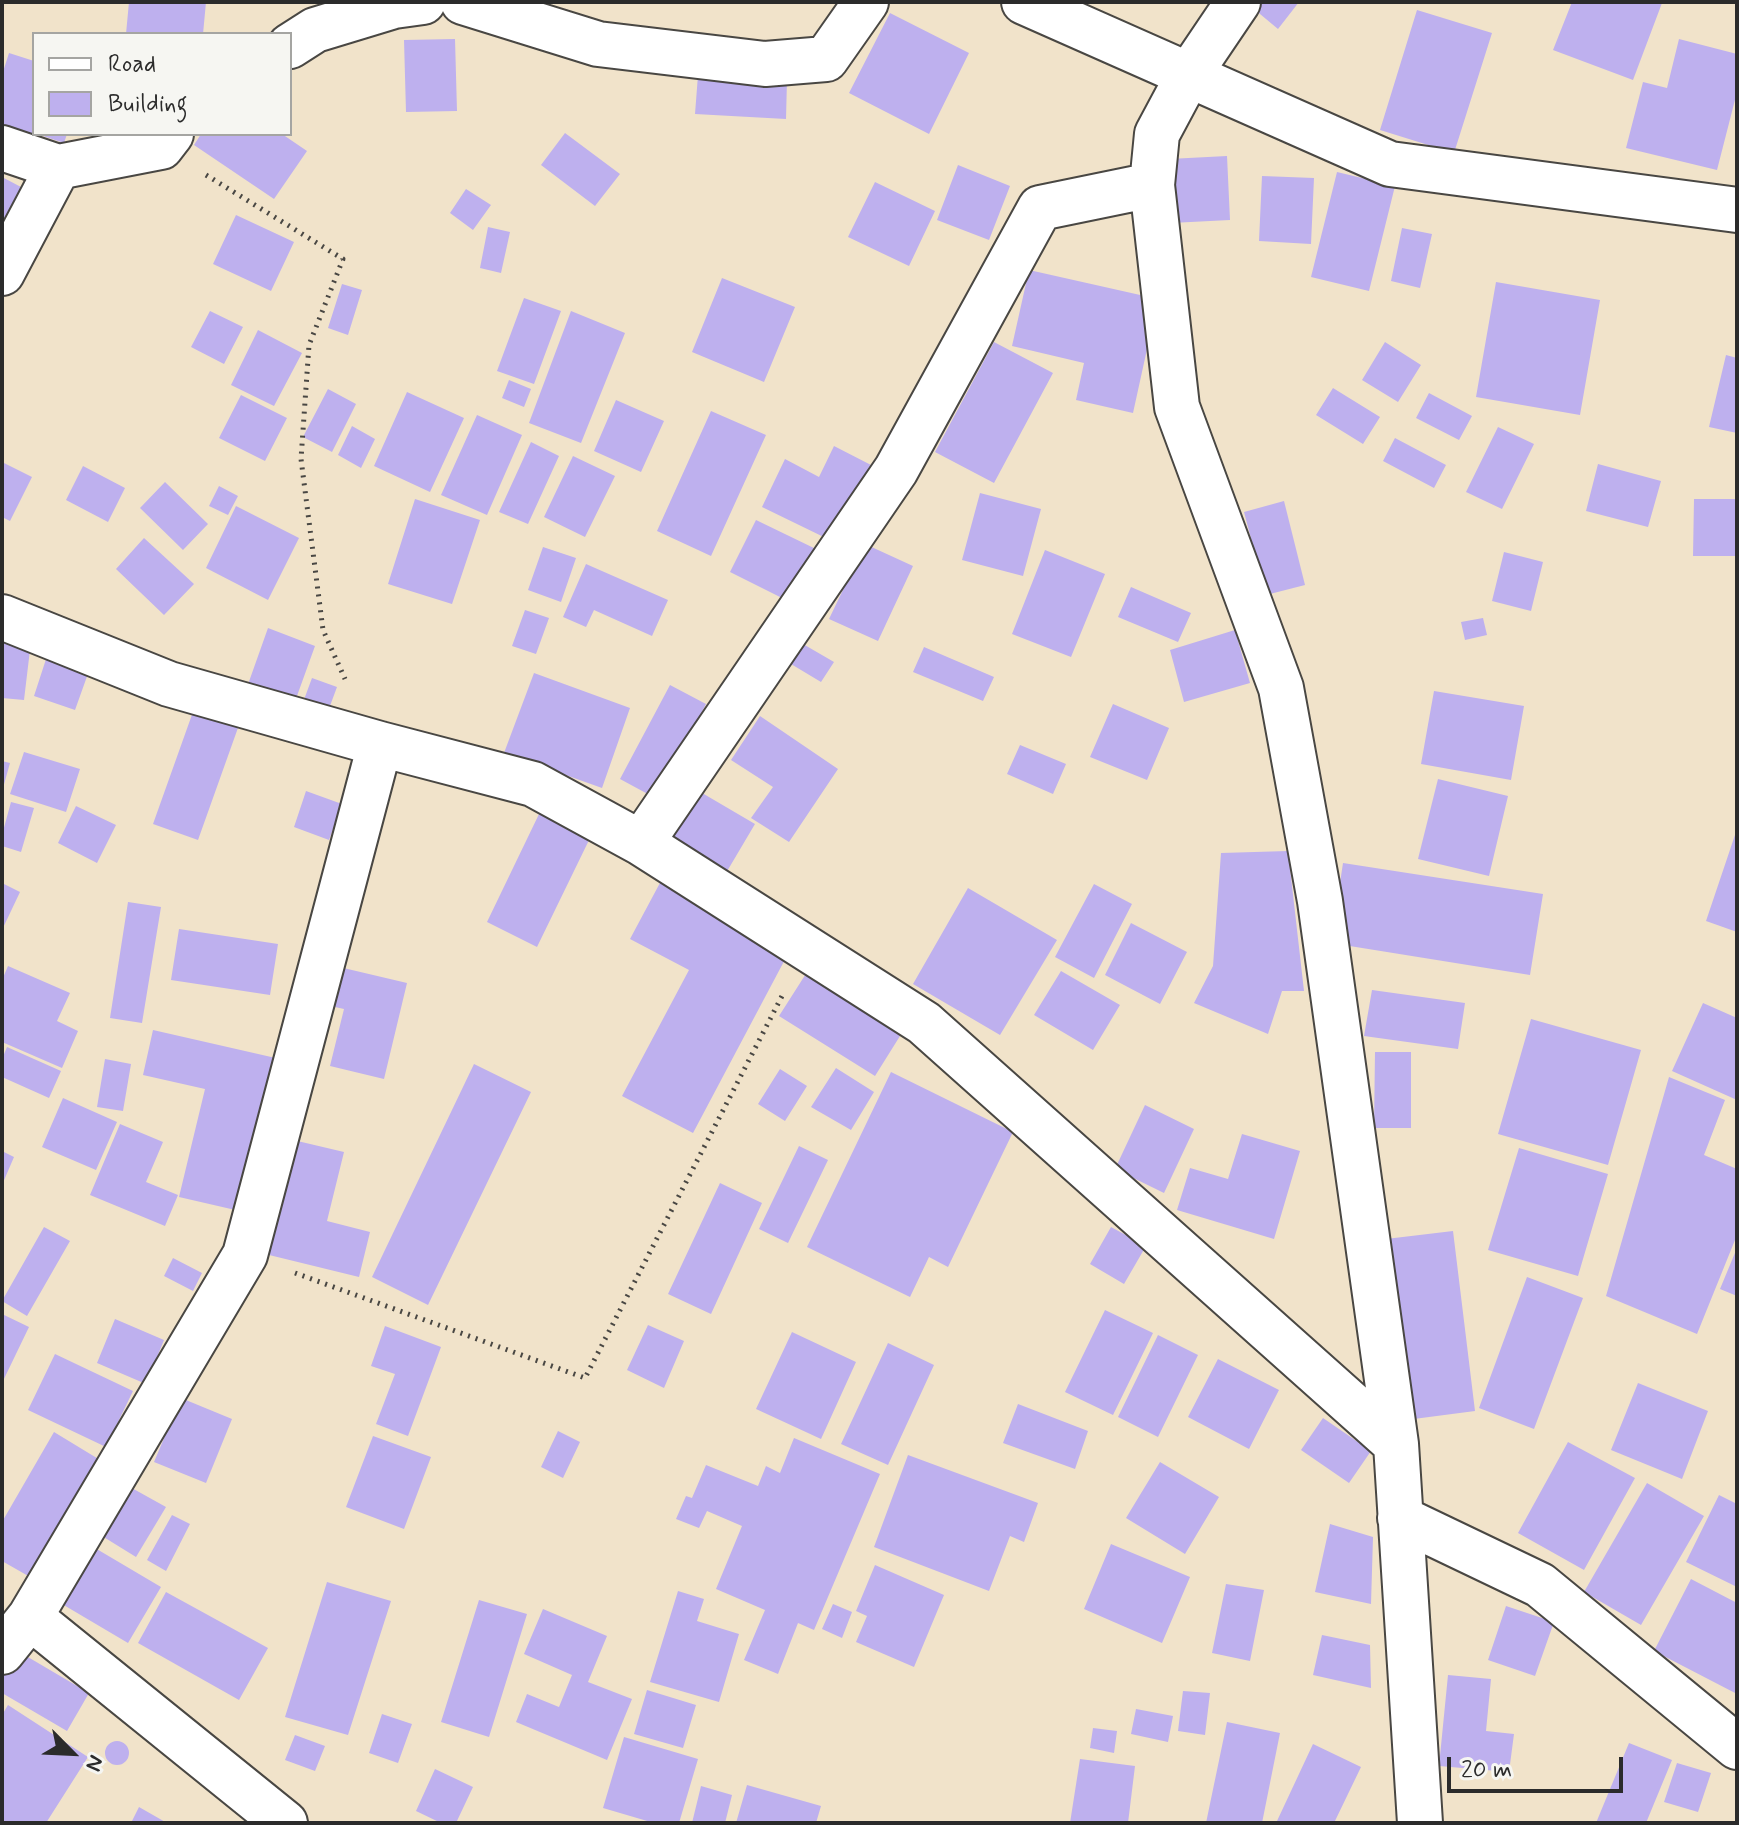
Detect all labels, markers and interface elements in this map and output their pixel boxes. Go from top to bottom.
legend [32,32,292,136]
text: Road [108,49,156,80]
text: Building [108,89,188,120]
north arrow [32,1713,112,1793]
scale bar [1451,1741,1627,1791]
text: N [78,1750,110,1775]
text: 20 m [1461,1755,1512,1786]

